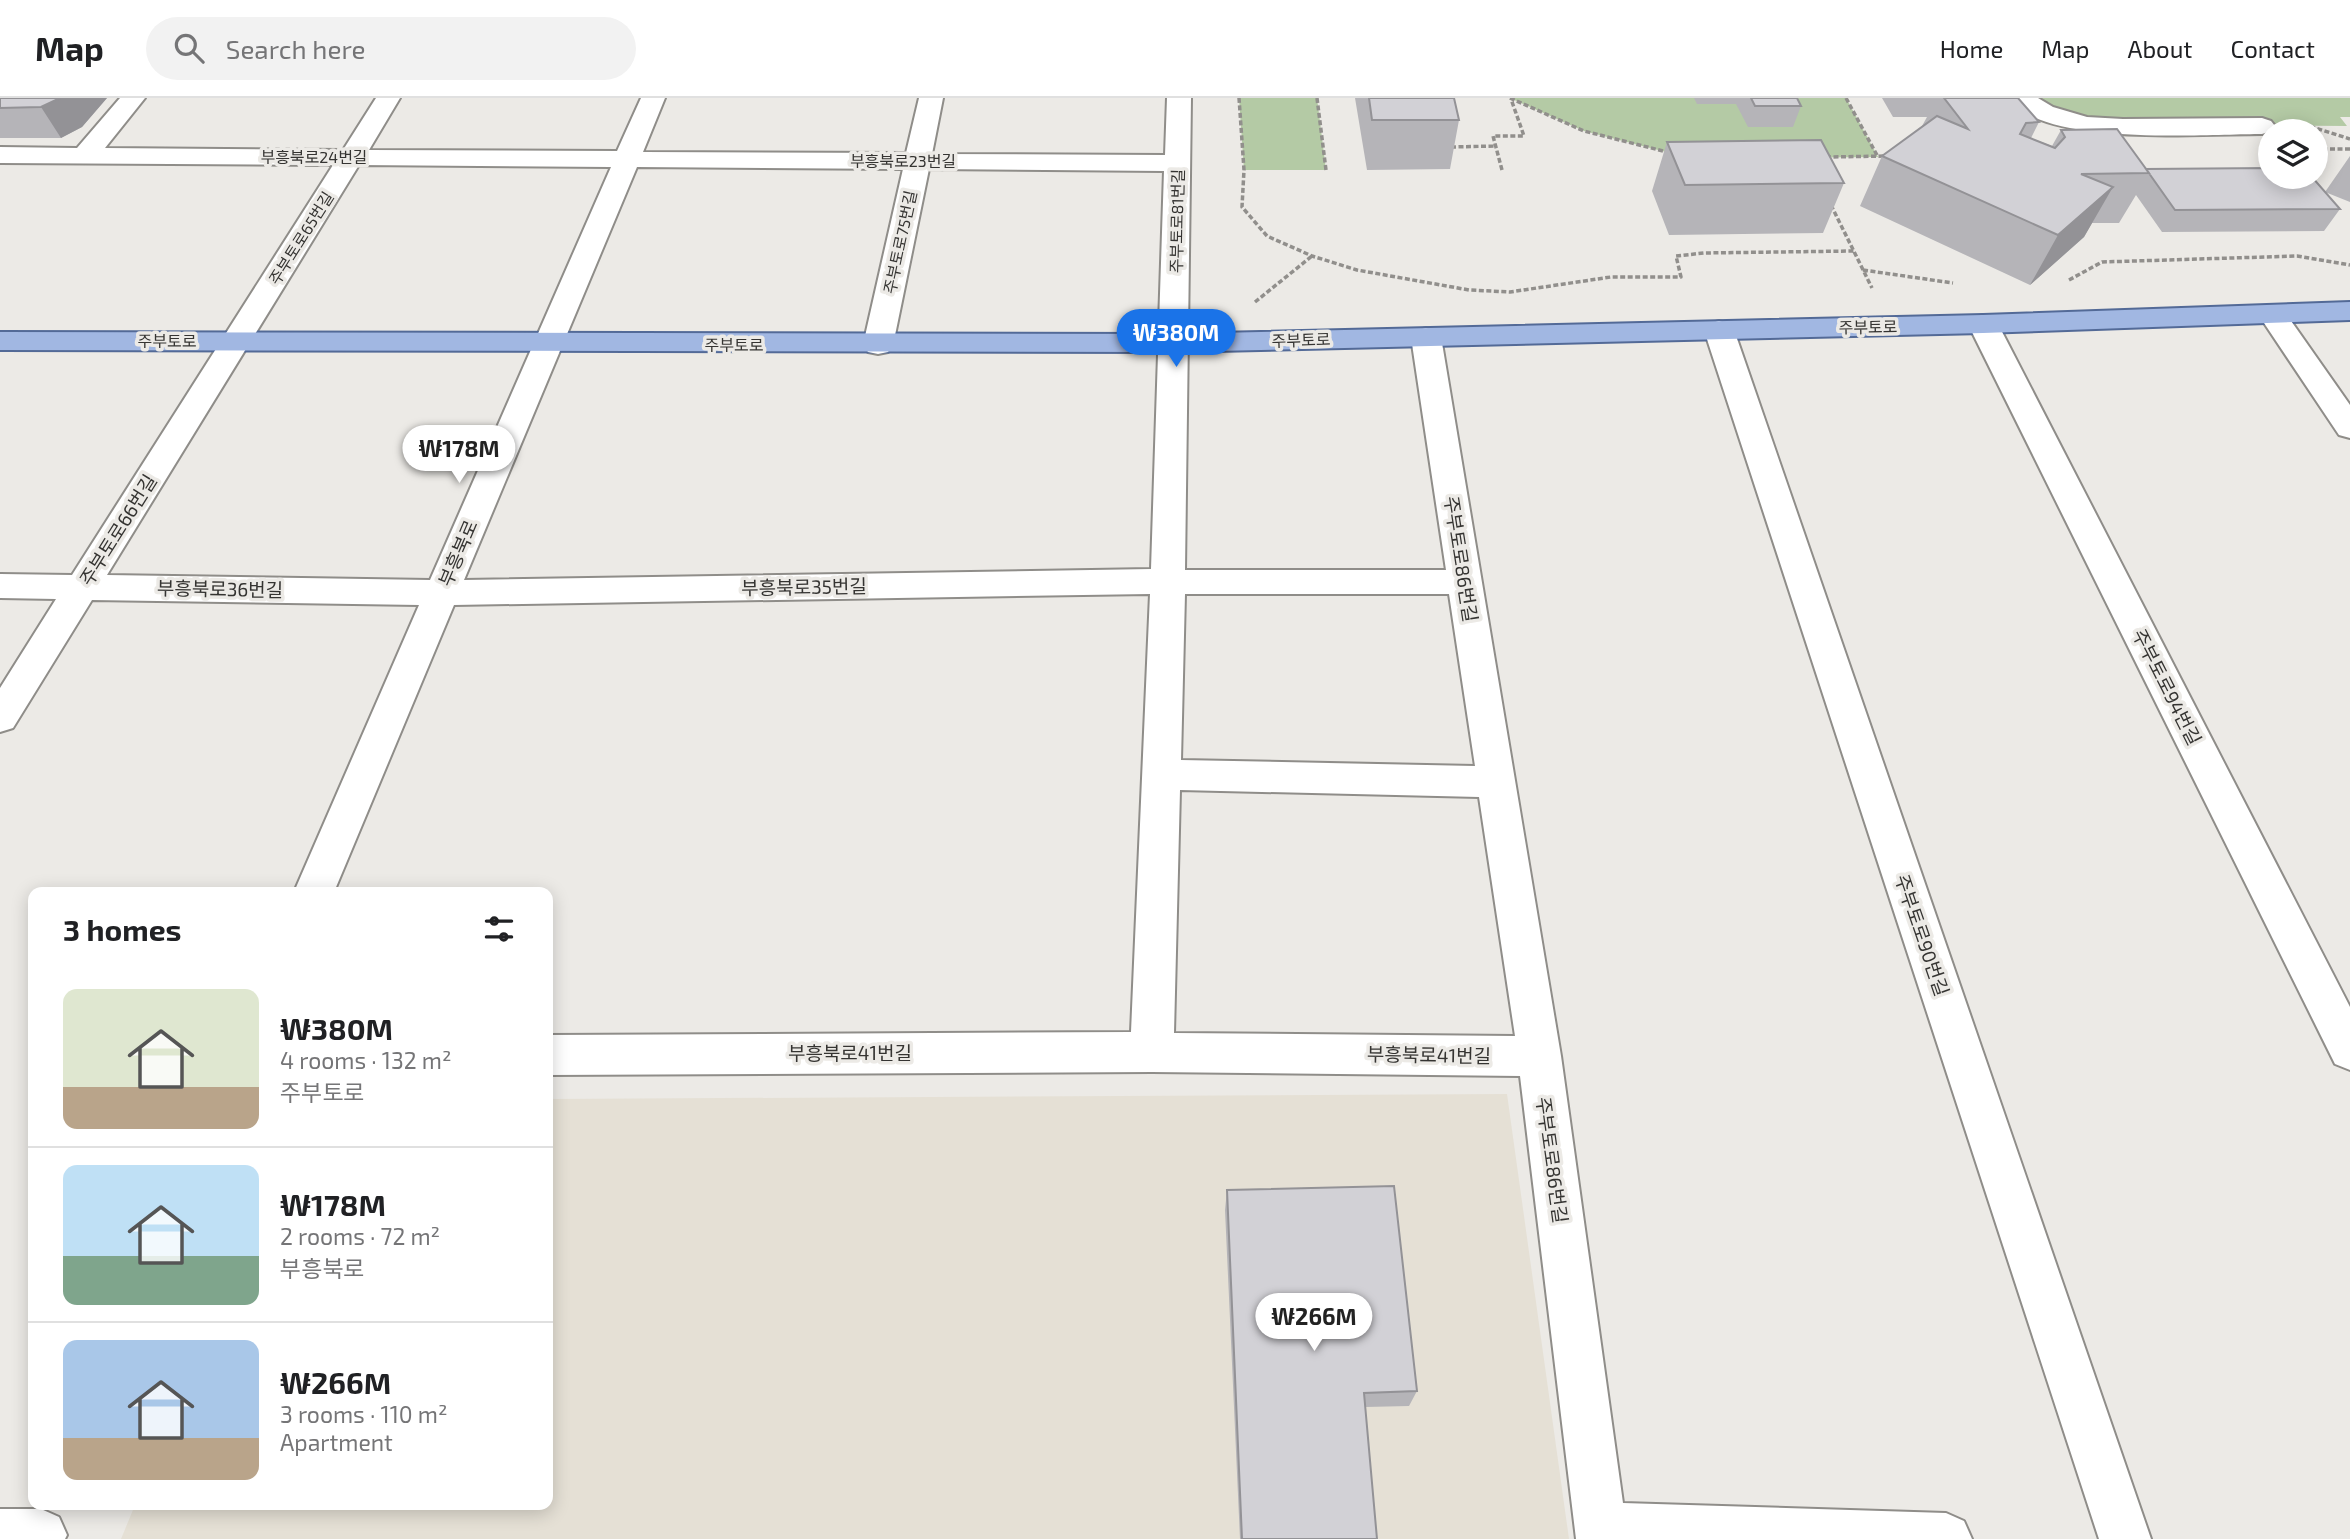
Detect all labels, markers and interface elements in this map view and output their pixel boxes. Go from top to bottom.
search box [146,17,636,80]
text: Map [35,28,104,68]
icon: search [170,29,208,67]
text: Search here [226,33,365,64]
text: Home [1940,34,2003,63]
text: Map [2041,34,2089,63]
text: About [2127,34,2193,63]
text: Contact [2231,34,2315,63]
map controls [2258,119,2328,189]
button: layers [2258,119,2328,189]
street label: 부흥북로24번길 [260,147,368,166]
street label: 부흥북로23번길 [850,151,956,170]
street label: 주부토로81번길 [1166,169,1187,273]
street label: 주부토로65번길 [264,188,337,288]
street label: 주부토로75번길 [879,189,920,295]
pin: ₩380M [1127,310,1225,369]
street label: 주부토로 [1838,316,1898,337]
text: ₩380M [1133,318,1219,346]
street label: 주부토로 [1271,329,1331,350]
street label: 주부토로 [138,331,197,350]
street label: 주부토로 [705,335,764,354]
pin: ₩178M [410,426,508,485]
text: ₩178M [418,434,500,462]
street label: 주부토로66번길 [74,470,161,590]
street label: 주부토로86번길 [1440,494,1483,624]
street label: 부흥북로 [433,516,482,589]
street label: 부흥북로35번길 [741,574,867,599]
street label: 부흥북로36번길 [157,576,283,601]
street label: 주부토로94번길 [2128,625,2207,749]
street label: 주부토로90번길 [1891,871,1954,999]
icon: filters [480,910,518,948]
text: 3 homes [63,911,182,947]
text: ₩380M [280,1010,393,1046]
icon: home [119,1017,203,1101]
street label: 부흥북로41번길 [788,1041,912,1064]
street label: 부흥북로41번길 [1367,1042,1491,1067]
text: 4 rooms · 132 m² [280,1046,452,1074]
text: 주부토로 [280,1078,365,1106]
street label: 주부토로86번길 [1532,1095,1573,1225]
text: ₩178M [280,1186,386,1222]
icon: home [119,1193,203,1277]
text: 2 rooms · 72 m² [280,1222,440,1250]
text: 부흥북로 [280,1254,365,1282]
pin: ₩266M [1265,1294,1363,1353]
text: ₩266M [1271,1302,1357,1330]
text: ₩266M [280,1364,391,1400]
icon: home [119,1368,203,1452]
text: 3 rooms · 110 m² [280,1400,447,1428]
text: Apartment [280,1428,393,1456]

